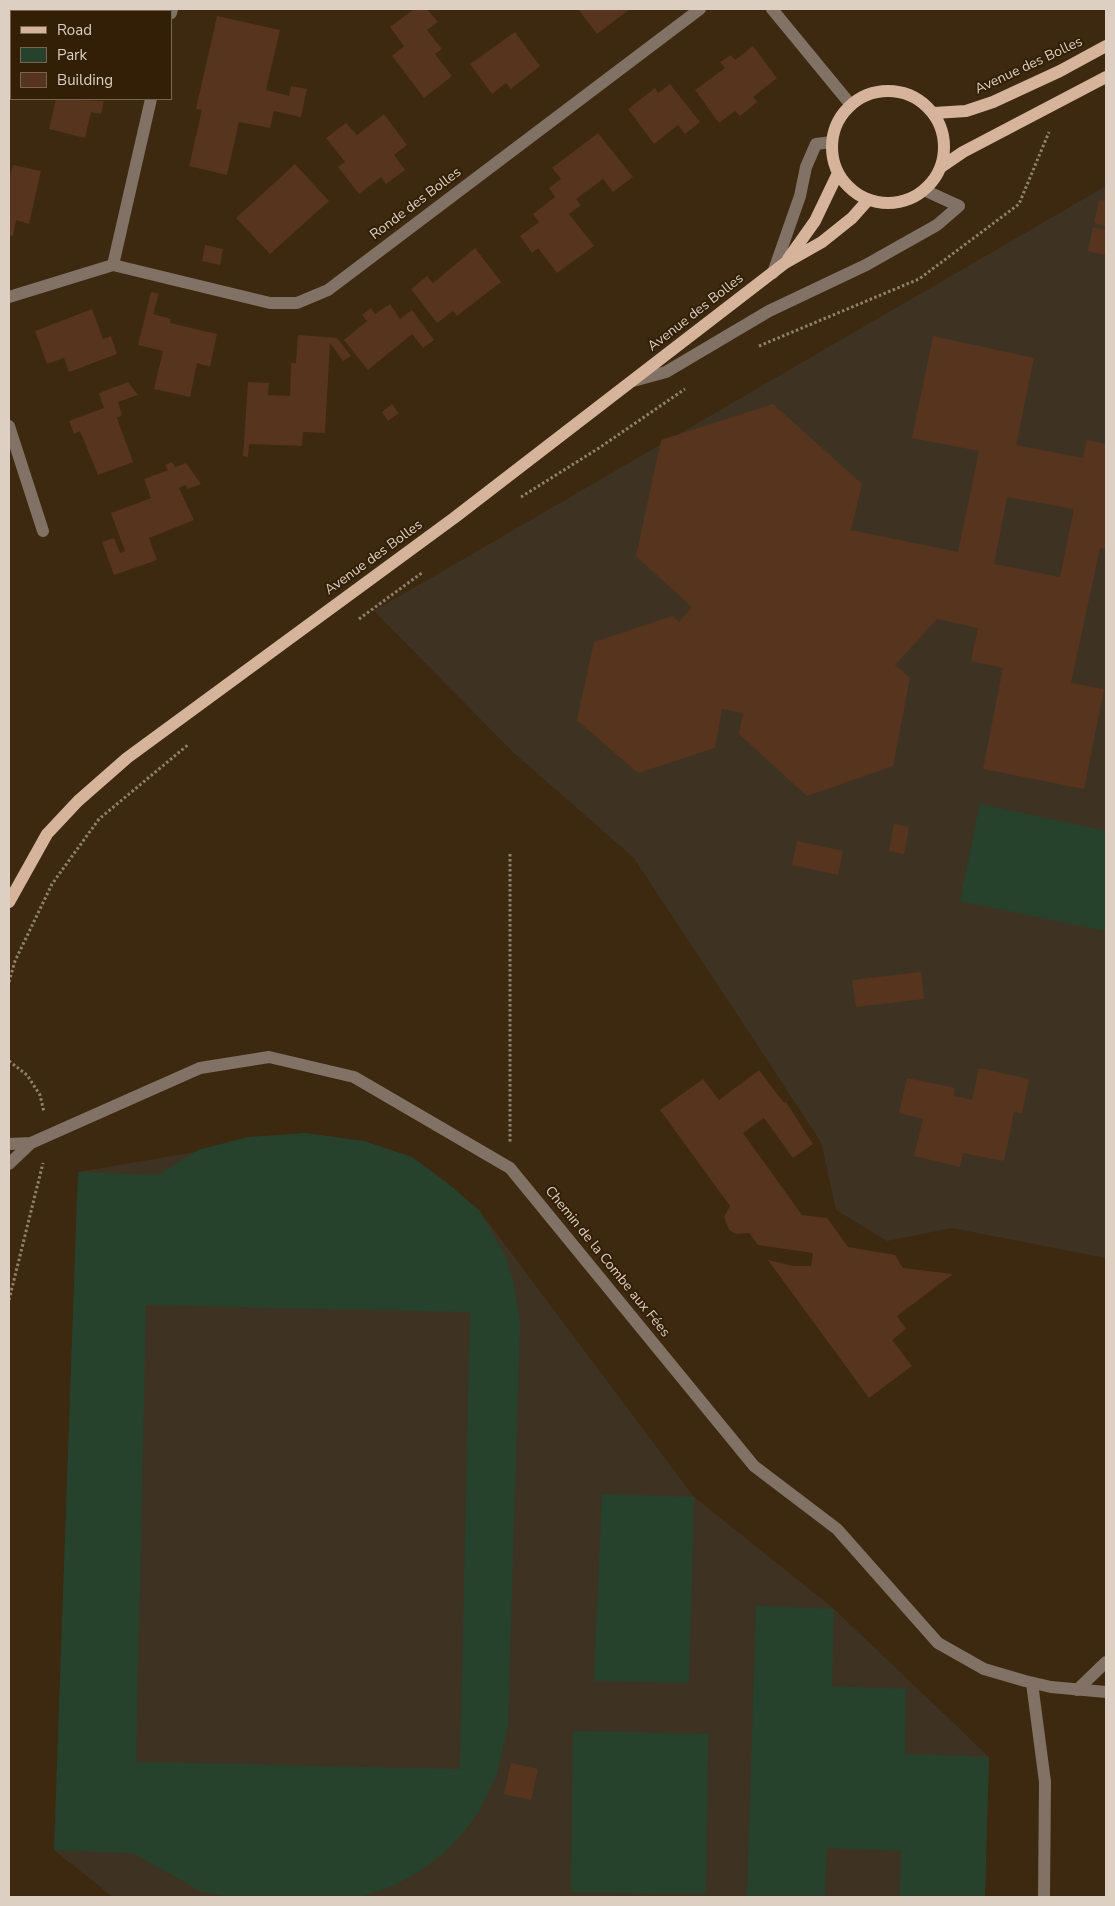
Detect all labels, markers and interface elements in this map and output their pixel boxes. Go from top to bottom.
legend [10,10,172,100]
text: Road [57,20,92,40]
street label: Avenue des Bolles [973,34,1085,98]
text: Park [57,45,87,65]
text: Building [57,70,113,90]
street label: Ronde des Bolles [367,164,465,244]
street label: Avenue des Bolles [645,270,747,356]
street label: Avenue des Bolles [322,517,426,599]
street label: Chemin de la Combe aux Fées [541,1183,673,1341]

